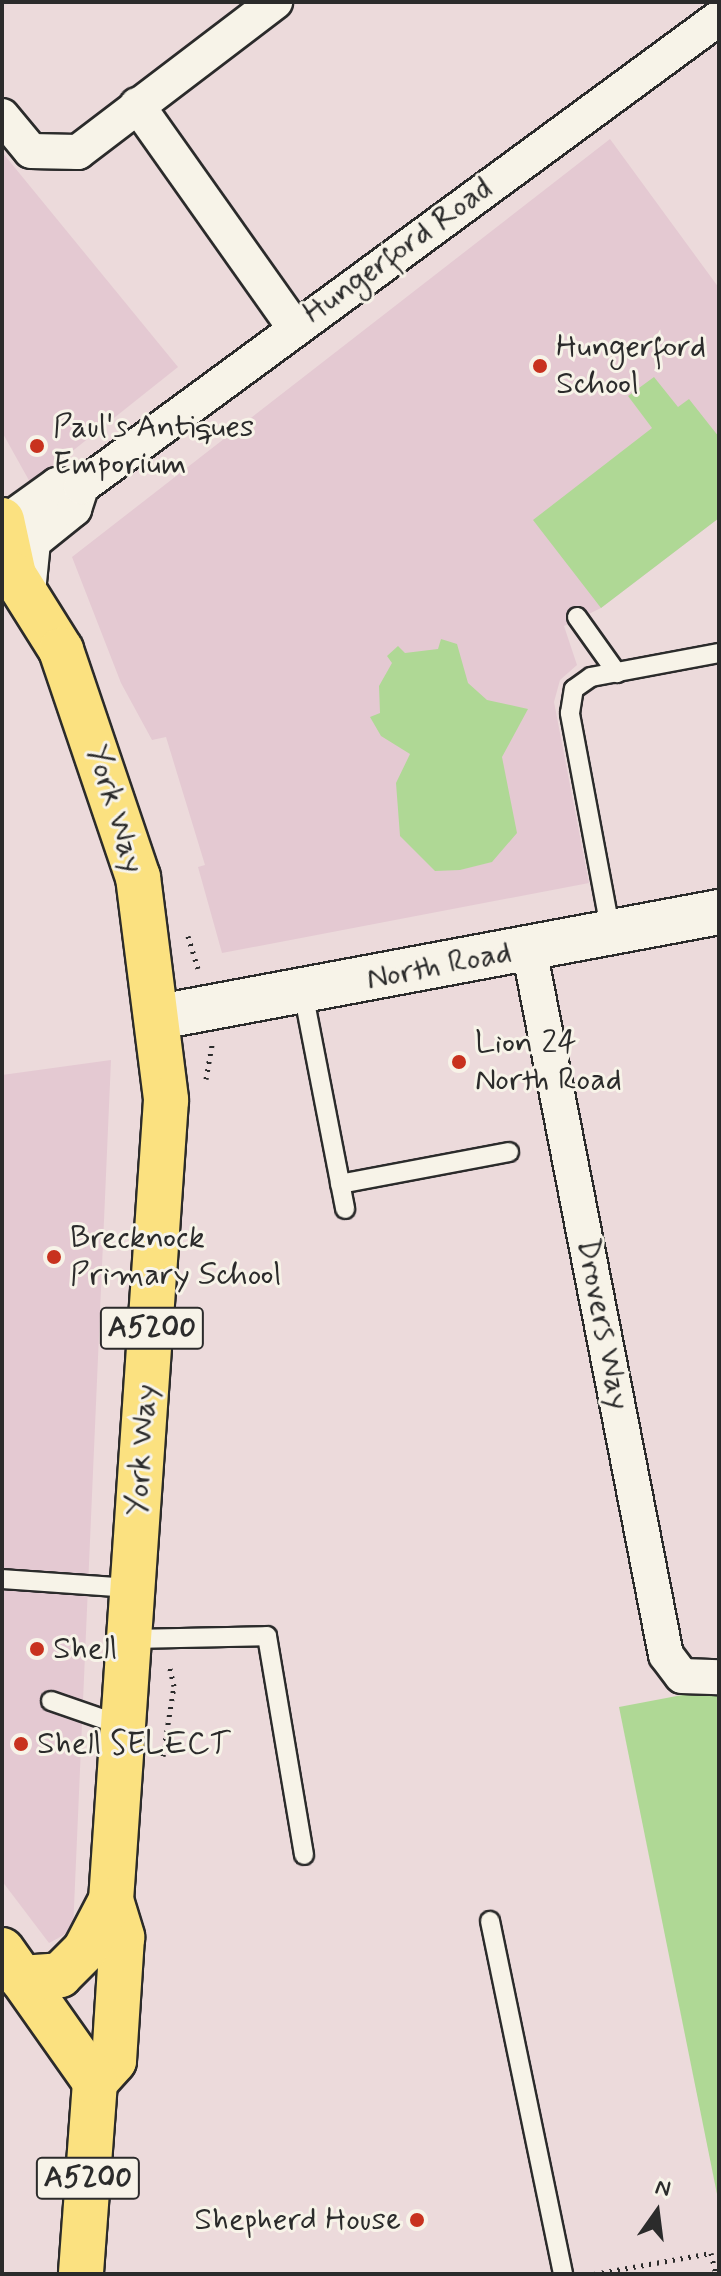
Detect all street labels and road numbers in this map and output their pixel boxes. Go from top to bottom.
street label: Hungerford Road [297,170,499,332]
street label: York Way [77,740,153,878]
street label: North Road [363,933,515,999]
street label: Drovers Way [568,1235,638,1413]
road number: A5200 [98,1302,206,1354]
street label: York Way [118,1383,166,1517]
road number: A5200 [34,2152,142,2204]

